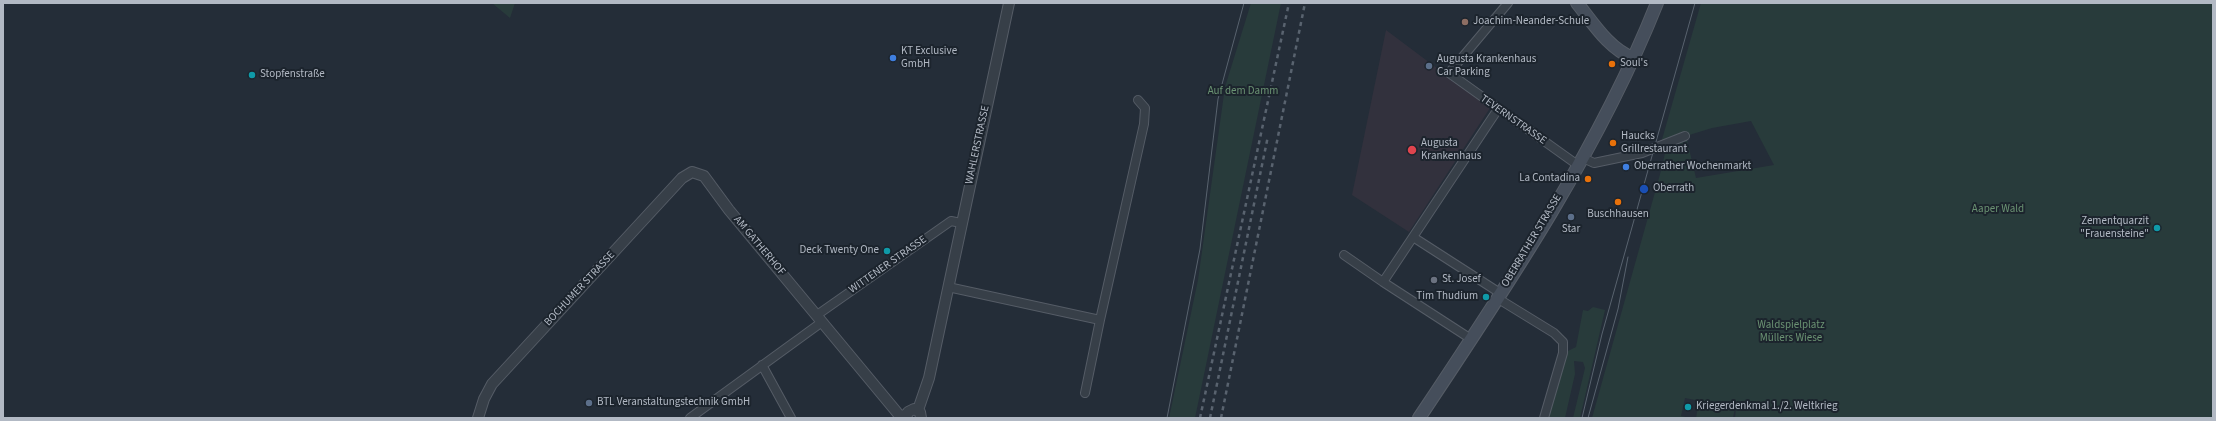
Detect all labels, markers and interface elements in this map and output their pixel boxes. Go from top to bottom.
place label: Joachim-Neander-Schule [1473,15,1589,29]
marker: Joachim-Neander-Schule [1460,17,1470,27]
place label: KT Exclusive GmbH [901,45,957,71]
marker: KT Exclusive GmbH [888,53,898,63]
place label: Augusta Krankenhaus Car Parking [1437,53,1536,79]
place label: Soul's [1620,57,1648,71]
marker: Soul's [1607,59,1617,69]
marker: Augusta Krankenhaus Car Parking [1424,61,1434,71]
place label: Stopfenstraße [260,68,325,82]
marker: Stopfenstraße [247,70,257,80]
park label: Auf dem Damm [1208,85,1278,99]
street label: TEVERNSTRASSE [1477,92,1549,148]
street label: WAHLERSTRASSE [963,104,993,186]
place label: Haucks Grillrestaurant [1621,130,1687,156]
place label: Augusta Krankenhaus [1421,137,1481,163]
marker: Haucks Grillrestaurant [1608,138,1618,148]
marker: Augusta Krankenhaus [1406,144,1418,156]
place label: Oberrather Wochenmarkt [1634,160,1751,174]
marker: Oberrather Wochenmarkt [1621,162,1631,172]
place label: La Contadina [1519,172,1580,186]
marker: La Contadina [1583,174,1593,184]
place label: Oberrath [1653,182,1694,196]
marker: Oberrath [1638,183,1650,195]
street label: OBERRATHER STRASSE [1499,192,1565,290]
marker: Buschhausen [1613,197,1623,207]
park label: Aaper Wald [1972,203,2024,217]
place label: Buschhausen [1587,208,1649,222]
marker: Star [1566,212,1576,222]
street label: AM GATHERHOF [730,214,788,278]
place label: Zementquarzit "Frauensteine" [2080,215,2149,241]
place label: Star [1562,223,1580,237]
marker: Zementquarzit "Frauensteine" [2152,223,2162,233]
street label: WITTENER STRASSE [847,233,929,297]
place label: Deck Twenty One [799,244,879,258]
marker: Deck Twenty One [882,246,892,256]
street label: BOCHUMER STRASSE [542,249,618,329]
place label: St. Josef [1442,273,1481,287]
marker: St. Josef [1429,275,1439,285]
place label: Tim Thudium [1416,290,1478,304]
marker: Tim Thudium [1481,292,1491,302]
park label: Waldspielplatz Müllers Wiese [1757,319,1825,345]
place label: BTL Veranstaltungstechnik GmbH [597,396,750,410]
marker: BTL Veranstaltungstechnik GmbH [584,398,594,408]
place label: Kriegerdenkmal 1./2. Weltkrieg [1696,400,1837,414]
marker: Kriegerdenkmal 1./2. Weltkrieg [1683,402,1693,412]

